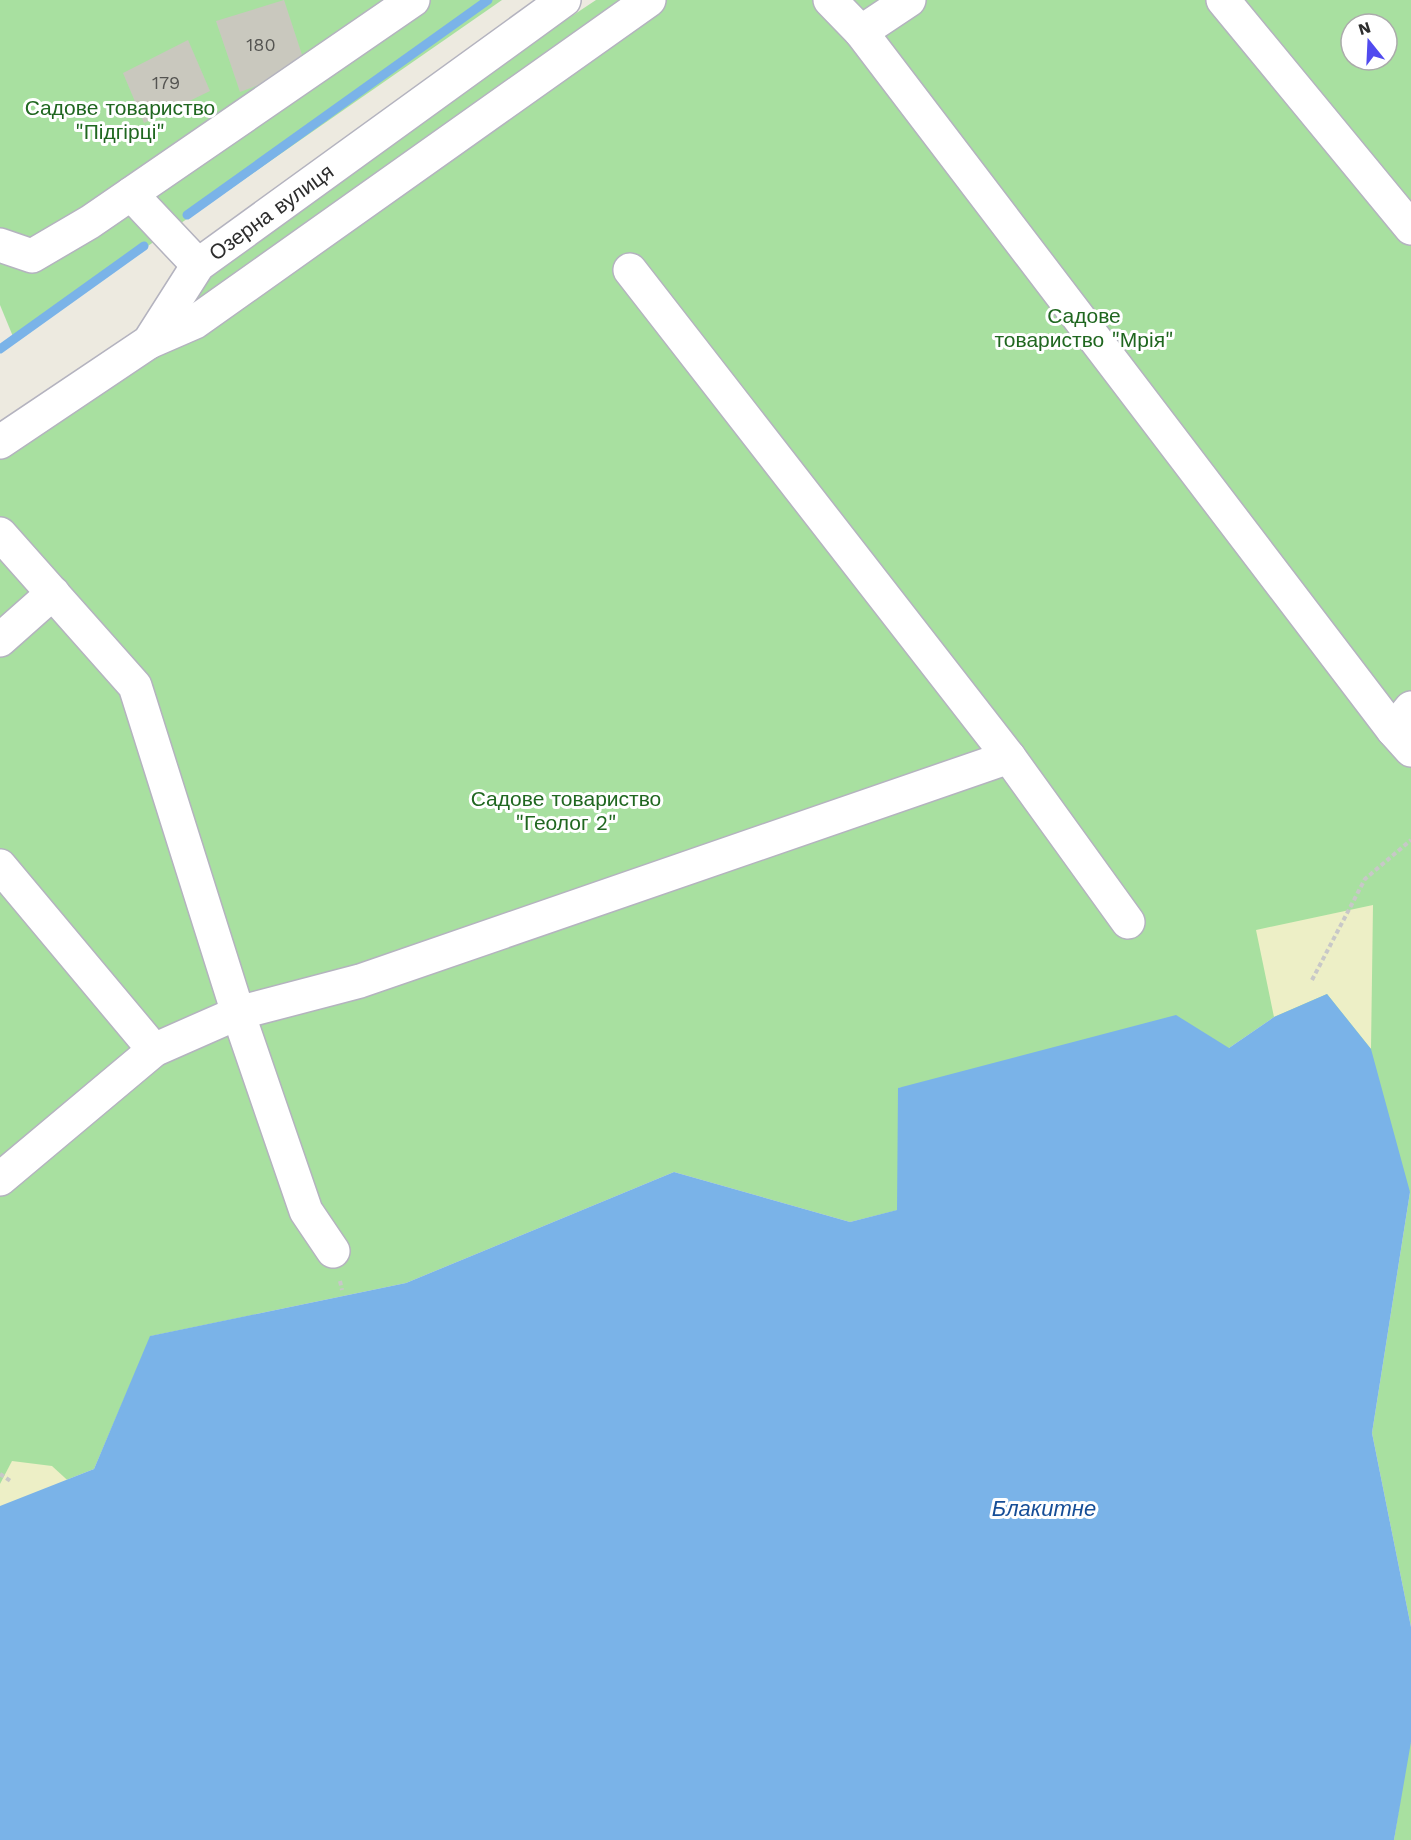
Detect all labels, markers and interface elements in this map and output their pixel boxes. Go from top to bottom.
north arrow [1339,12,1399,72]
text: N [1356,17,1373,39]
house number: 180 [246,34,276,55]
house number: 179 [152,72,180,93]
park label: Садове товариство "Підгірці" [25,95,215,144]
street label: Озерна вулиця [204,158,338,266]
park label: Садове товариство "Мрія" [994,303,1174,352]
park label: Садове товариство "Геолог 2" [471,786,661,835]
water label: Блакитне [992,1496,1096,1521]

